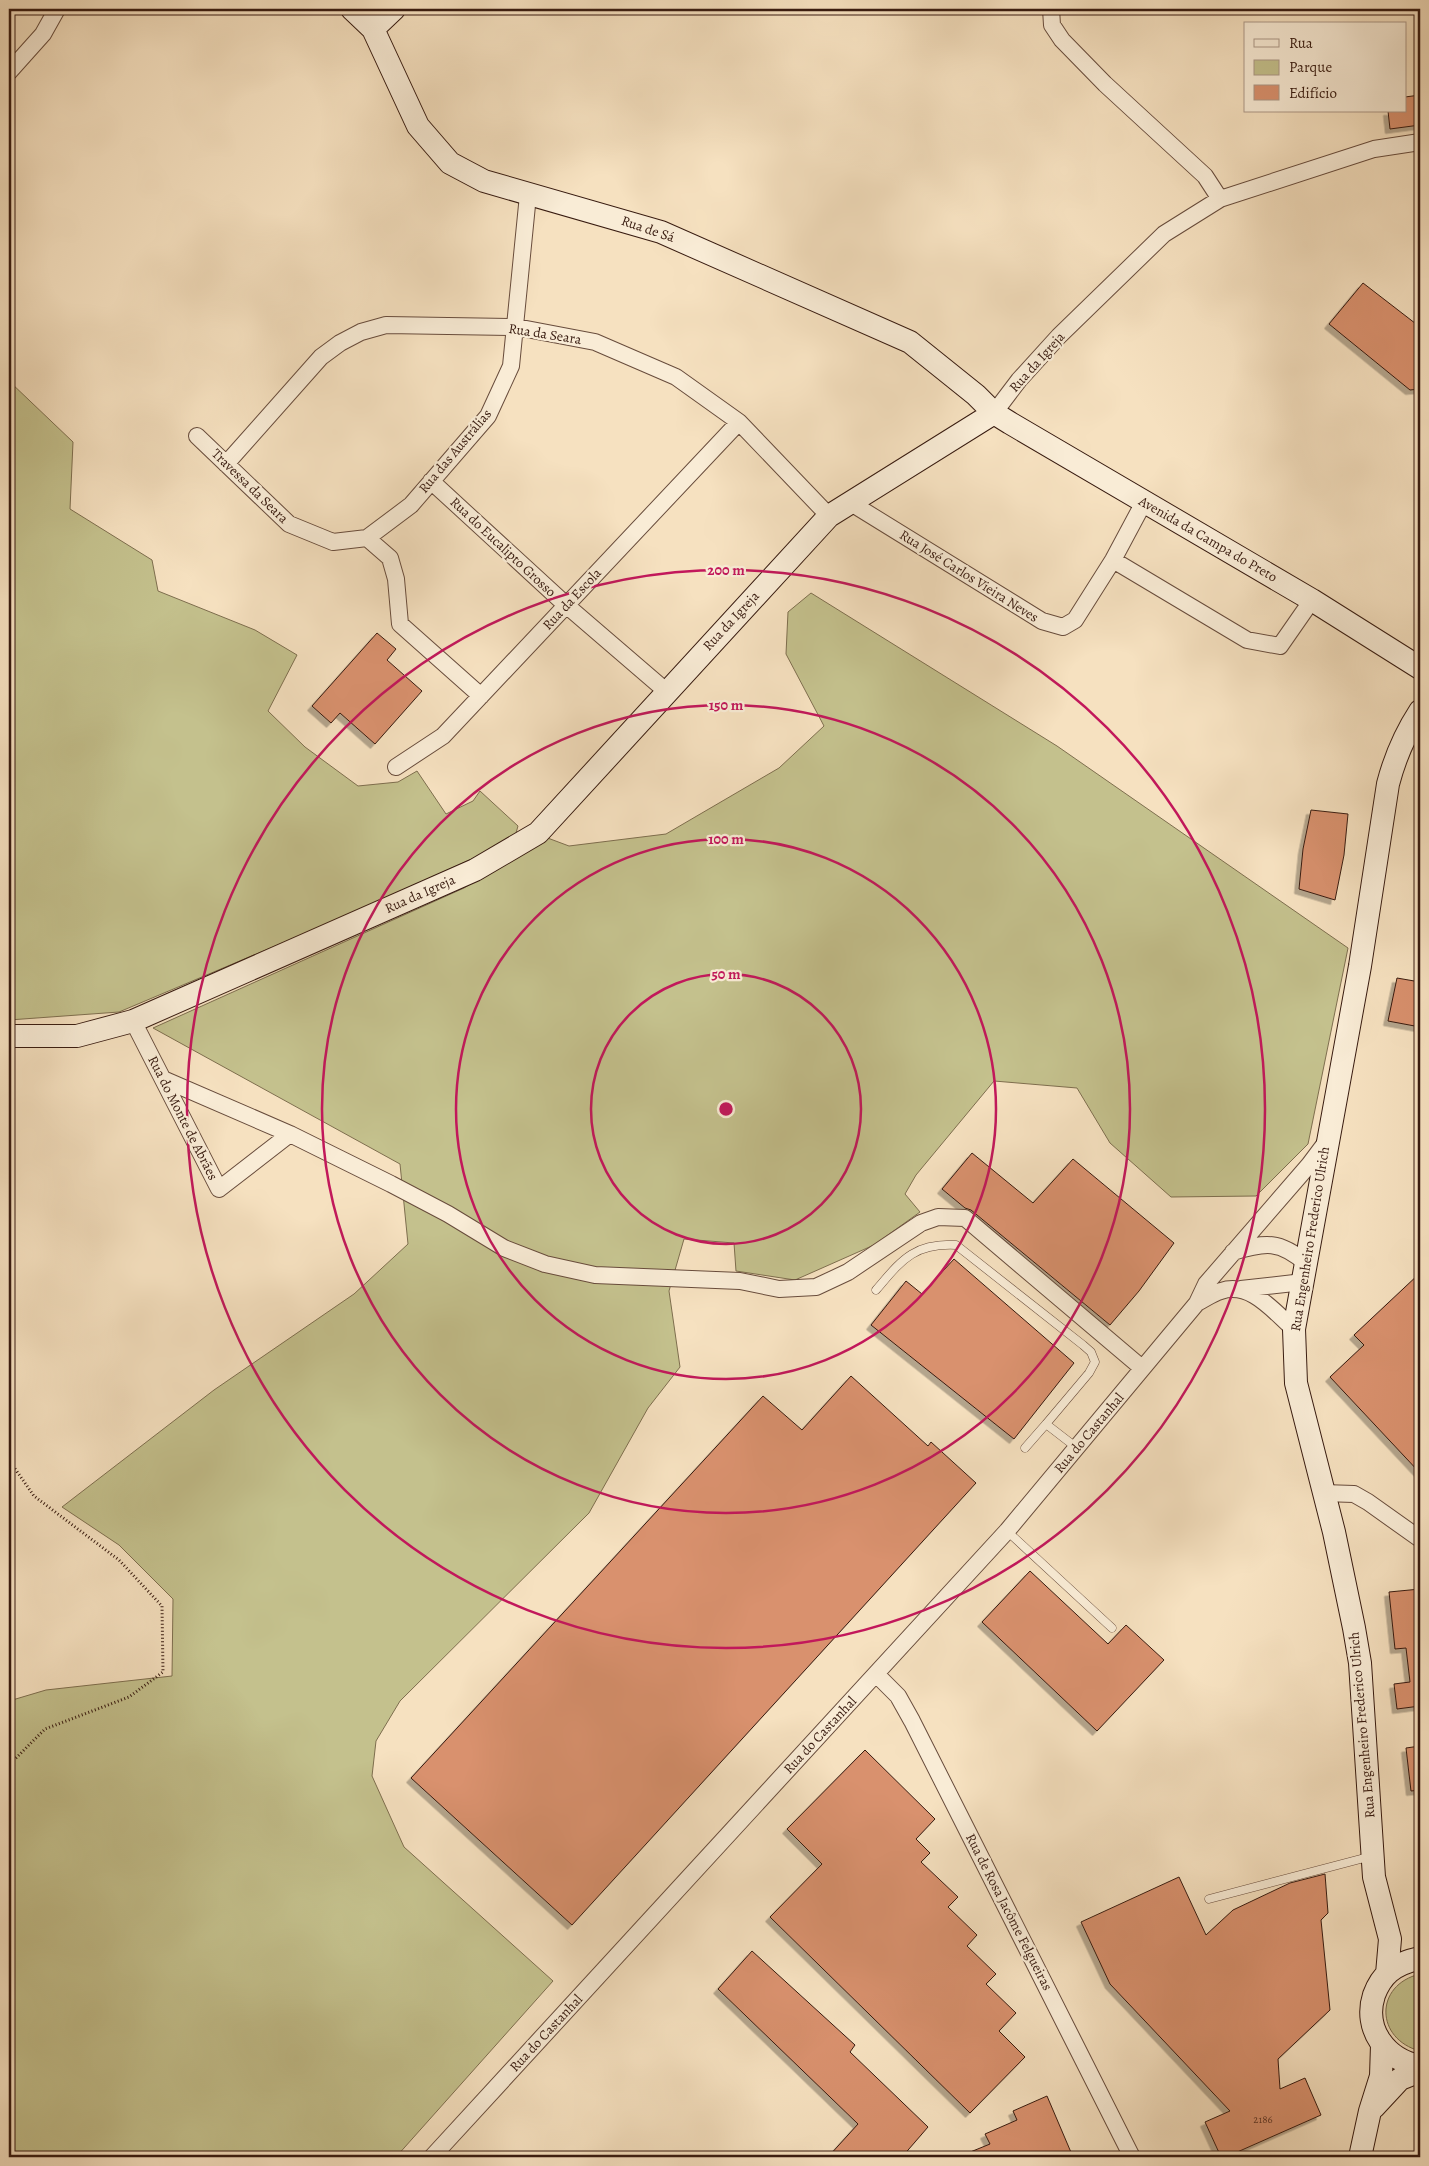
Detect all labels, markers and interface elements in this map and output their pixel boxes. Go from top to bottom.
legend [1244,22,1406,112]
text: Rua [1289,33,1313,53]
text: Parque [1289,57,1332,77]
text: Edifício [1289,83,1337,103]
street label: Rua de Sá [619,211,678,247]
street label: Rua da Seara [507,319,583,349]
street label: Rua da Igreja [1005,327,1070,396]
street label: Rua das Austrálias [414,405,496,497]
street label: Travessa da Seara [207,444,293,528]
street label: Avenida da Campa do Preto [1134,491,1281,586]
street label: Rua do Eucalipto Grosso [446,493,560,601]
street label: Rua José Carlos Vieira Neves [896,525,1042,627]
text: 200 m [707,560,745,580]
street label: Rua da Escola [538,564,606,634]
street label: Rua da Igreja [698,587,764,655]
text: 150 m [709,695,744,715]
text: 100 m [708,829,744,849]
street label: Rua da Igreja [382,870,459,918]
text: 50 m [711,964,741,984]
street label: Rua do Monte de Abrães [143,1052,223,1184]
centre of rings [717,1100,735,1118]
street label: Rua Engenheiro Frederico Ulrich [1286,1145,1334,1333]
street label: Rua do Castanhal [1050,1388,1129,1477]
street label: Rua Engenheiro Frederico Ulrich [1344,1631,1380,1819]
street label: Rua do Castanhal [779,1692,861,1778]
street label: Rua de Rosa Jacôme Felgueiras [961,1830,1057,1994]
street label: Rua do Castanhal [505,1990,587,2076]
house number: 2186 [1253,2112,1273,2127]

